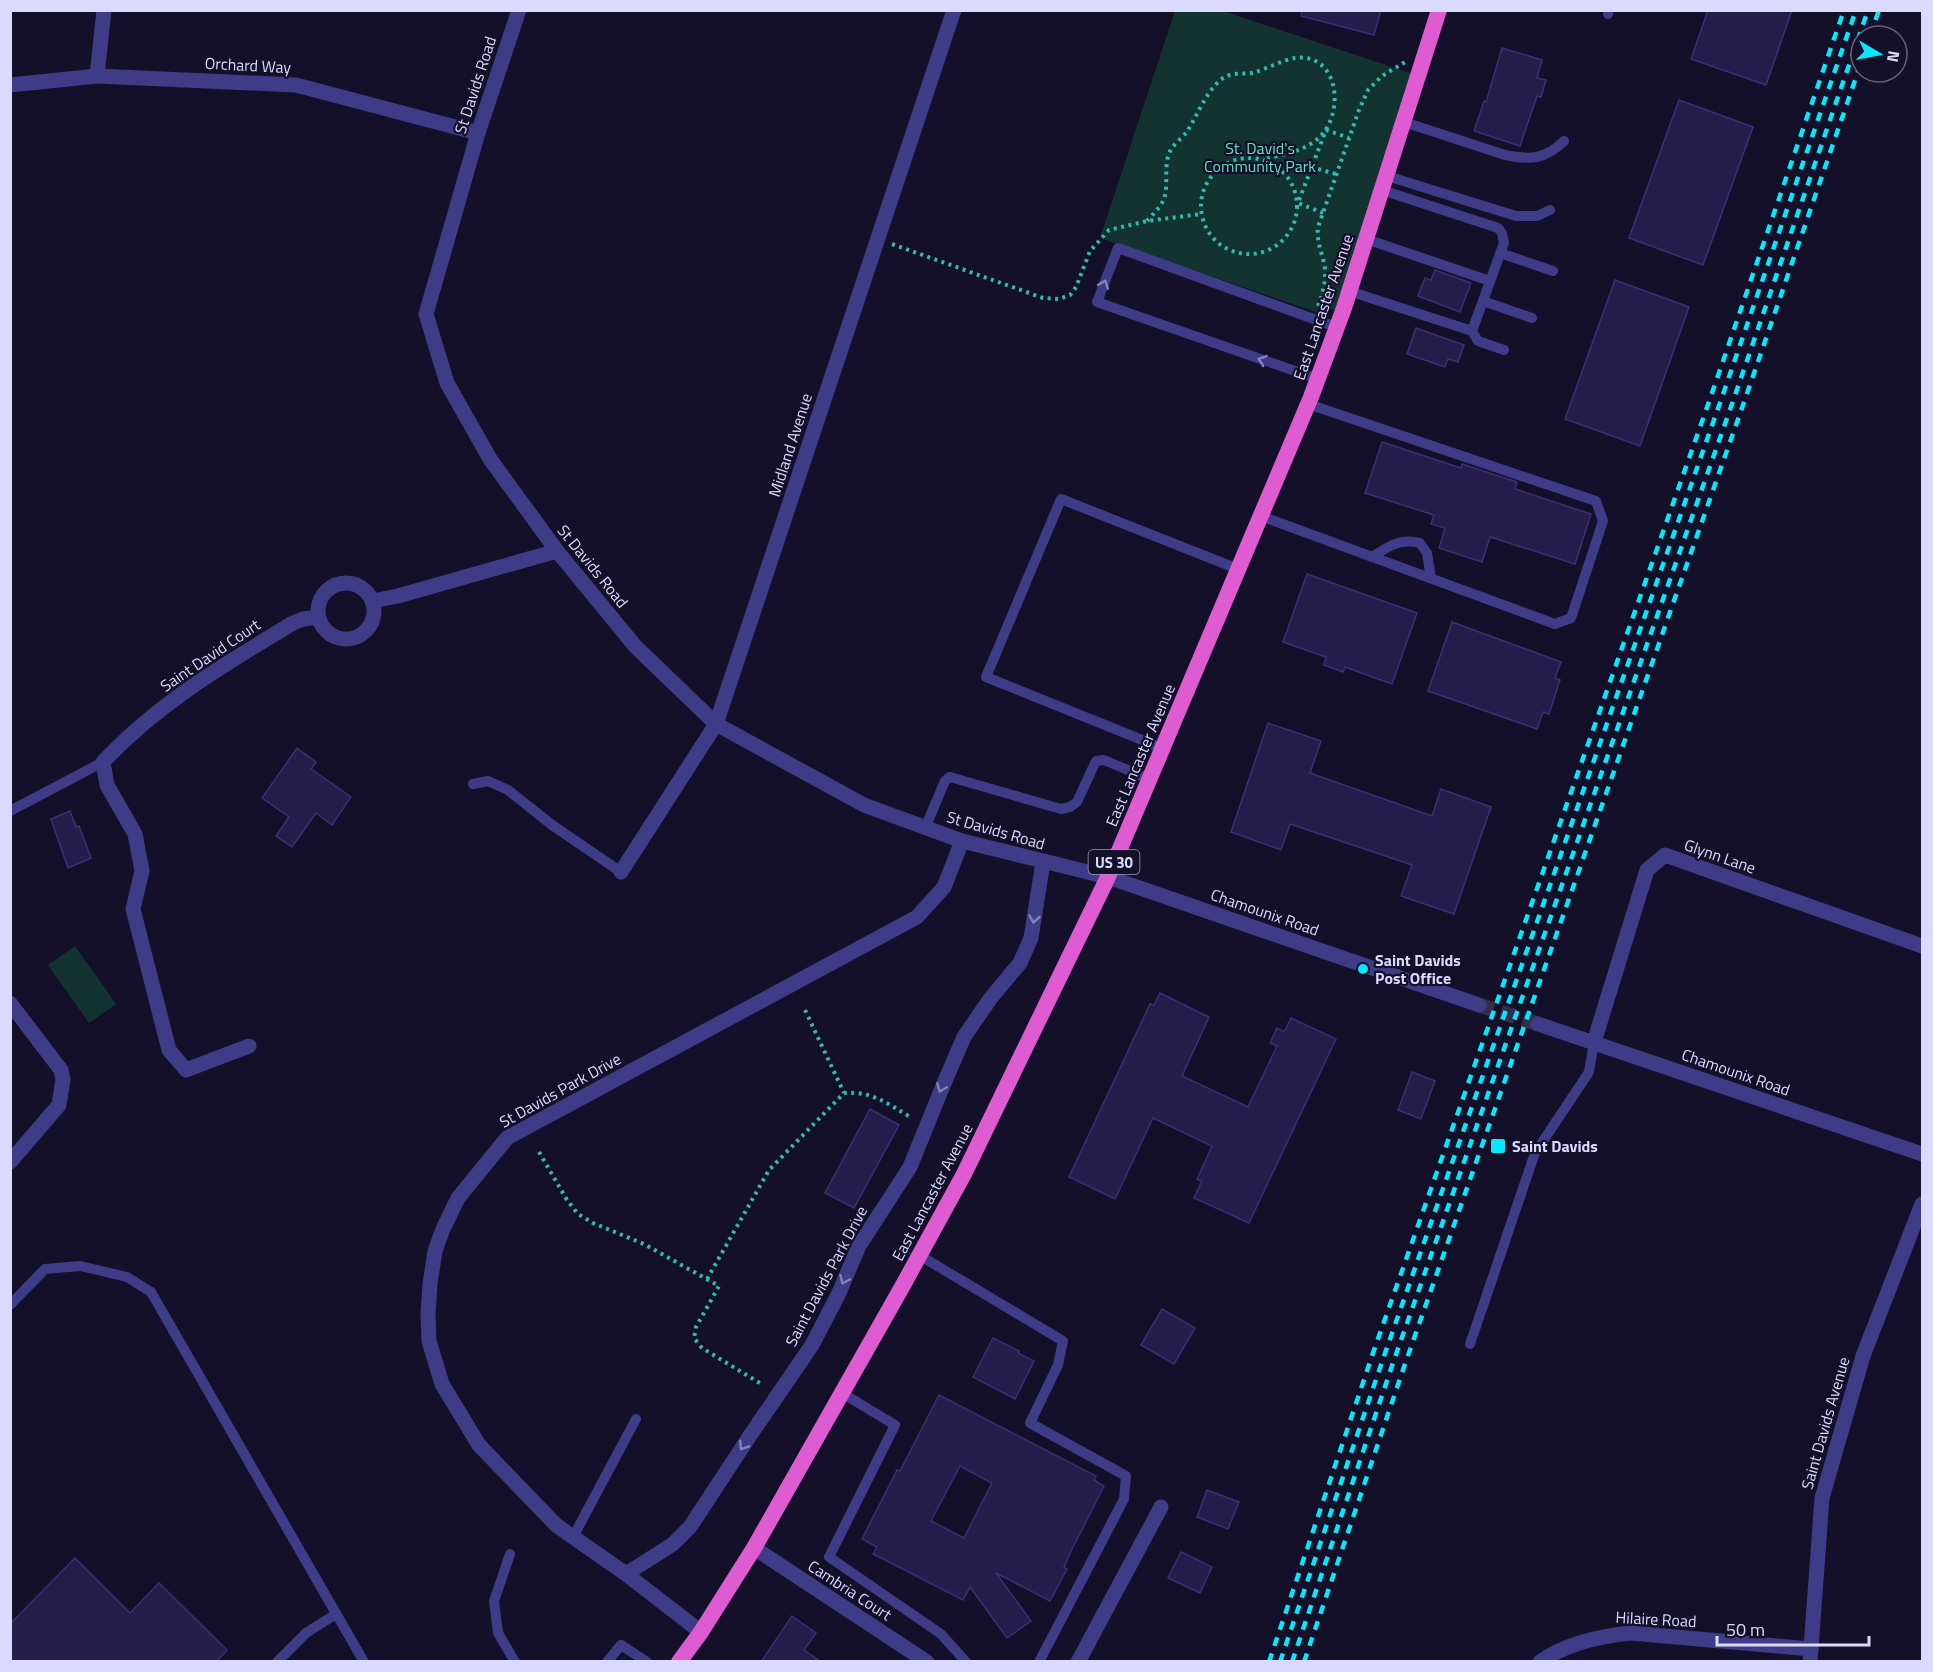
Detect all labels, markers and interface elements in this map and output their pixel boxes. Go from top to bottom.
north arrow [1849,24,1909,84]
street label: St Davids Road [448,33,502,137]
text: N [1881,49,1907,64]
street label: Orchard Way [204,51,292,79]
park label: St. David's Community Park [1204,136,1316,178]
street label: East Lancaster Avenue [1287,231,1359,383]
one-way arrow [1097,279,1109,290]
one-way arrow [1257,354,1268,367]
street label: Midland Avenue [762,390,818,500]
street label: St Davids Road [552,519,634,613]
street label: Saint David Court [155,612,265,697]
street label: East Lancaster Avenue [1099,680,1181,830]
street label: St Davids Road [944,805,1048,855]
street label: Glynn Lane [1681,833,1759,879]
road number: US 30 [1088,850,1140,874]
street label: Chamounix Road [1208,882,1322,942]
one-way arrow [1028,915,1040,924]
place label: Saint Davids Post Office [1375,948,1461,990]
marker: Saint Davids Post Office [1356,962,1370,976]
street label: Chamounix Road [1679,1042,1793,1102]
street label: St Davids Park Drive [495,1047,625,1133]
one-way arrow [937,1082,949,1093]
street label: East Lancaster Avenue [886,1119,978,1265]
place label: Saint Davids [1512,1134,1598,1158]
marker: Saint Davids [1489,1137,1507,1155]
street label: Saint Davids Park Drive [779,1202,873,1350]
one-way arrow [839,1274,851,1285]
street label: Saint Davids Avenue [1795,1354,1855,1492]
one-way arrow [738,1440,750,1450]
street label: Cambria Court [803,1554,897,1626]
street label: Hilaire Road [1615,1605,1697,1633]
scale bar [1717,1609,1868,1647]
text: 50 m [1726,1616,1765,1643]

